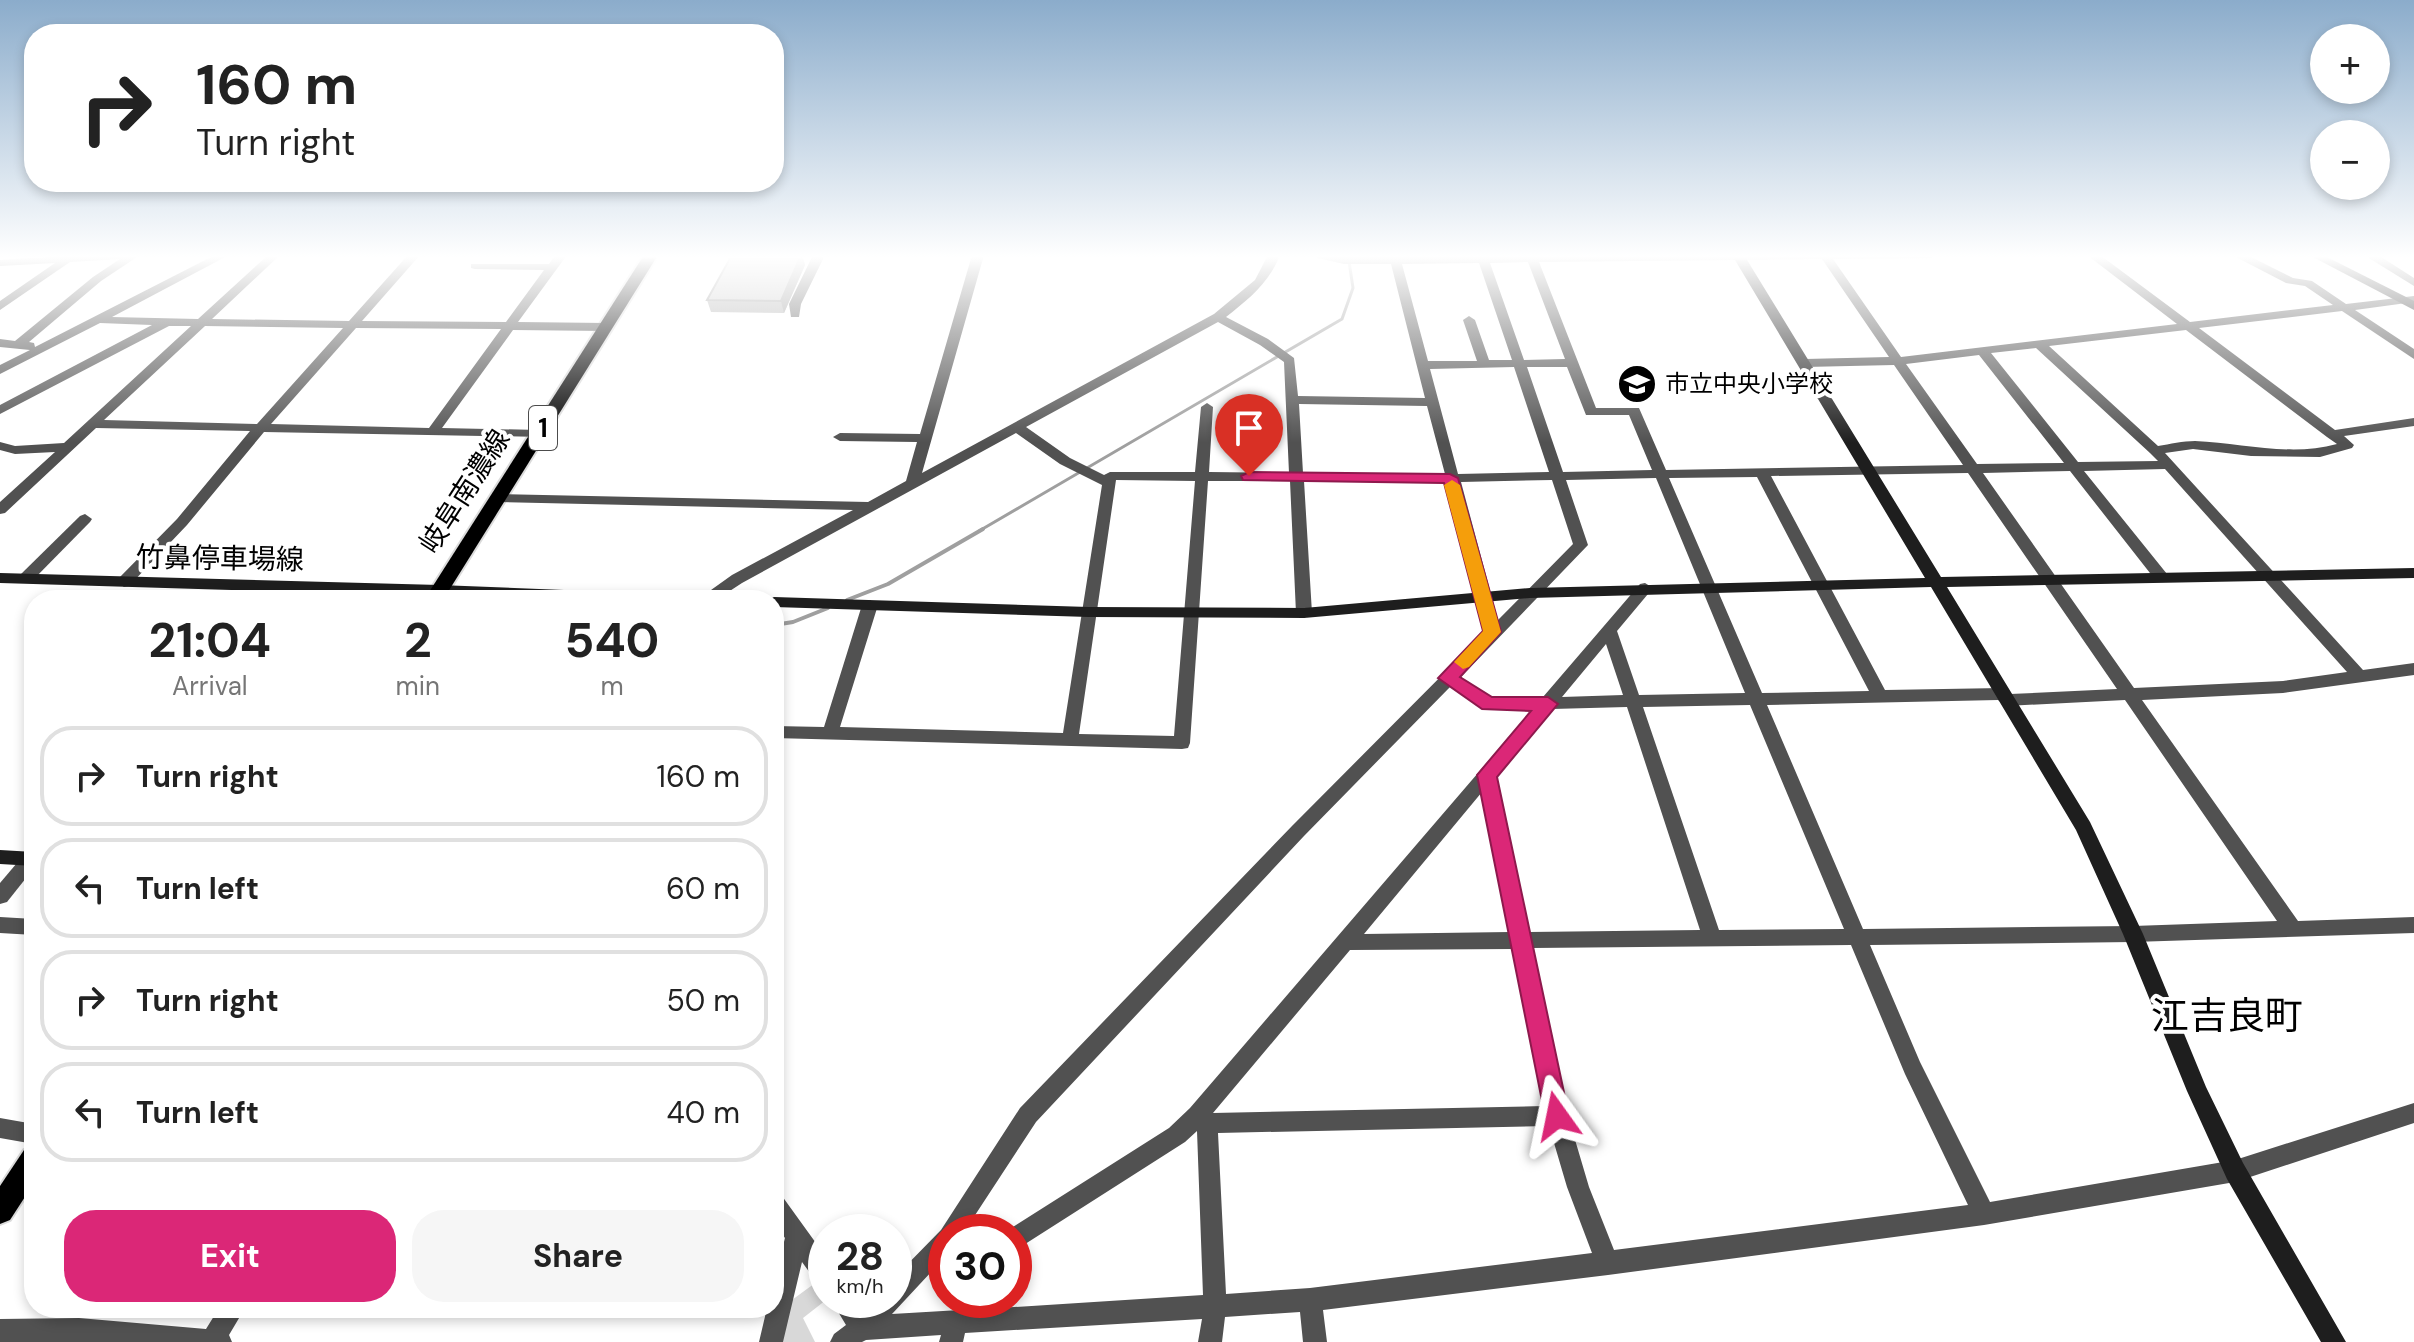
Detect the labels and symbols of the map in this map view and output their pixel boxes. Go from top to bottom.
school or university icon: 市立中央小学校 [1616,363,1658,405]
place label: 市立中央小学校 [1665,368,1833,399]
pin [1215,394,1283,476]
road number: 1 [529,406,557,450]
street label: 岐阜南濃線 [411,422,518,560]
street label: 竹鼻停車場線 [136,539,304,578]
district label: 江吉良町 [2151,991,2303,1041]
position arrow [1515,1074,1599,1158]
speed limit sign: 30 [928,1214,1032,1318]

